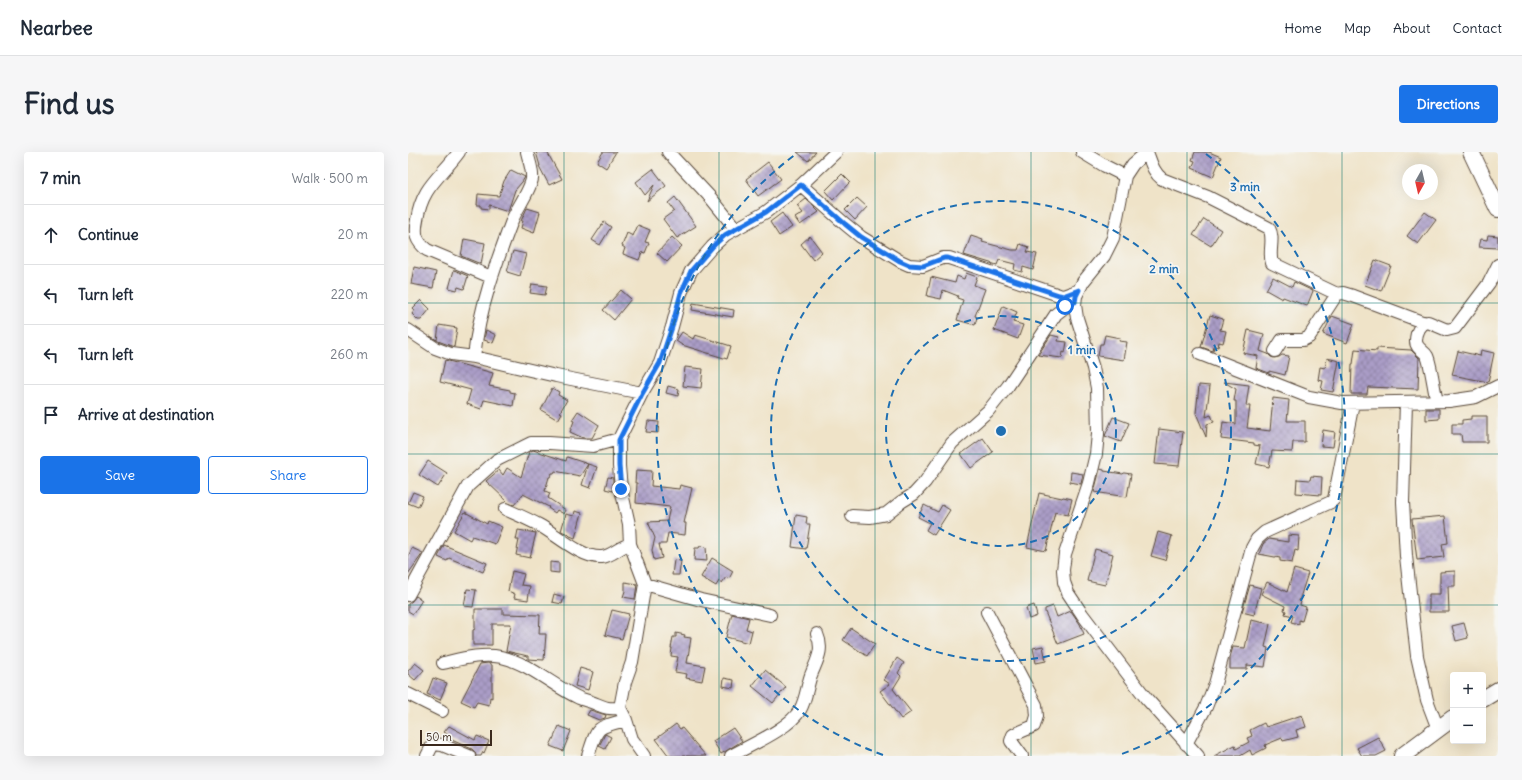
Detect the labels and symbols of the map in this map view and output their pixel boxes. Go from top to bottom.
north arrow [1402,164,1438,200]
text: 3 min [1230,179,1260,194]
text: 2 min [1149,261,1179,276]
route start [1056,297,1074,315]
text: 1 min [1068,342,1096,357]
centre of rings [994,424,1008,438]
route end [612,480,630,498]
scale bar [420,728,492,747]

